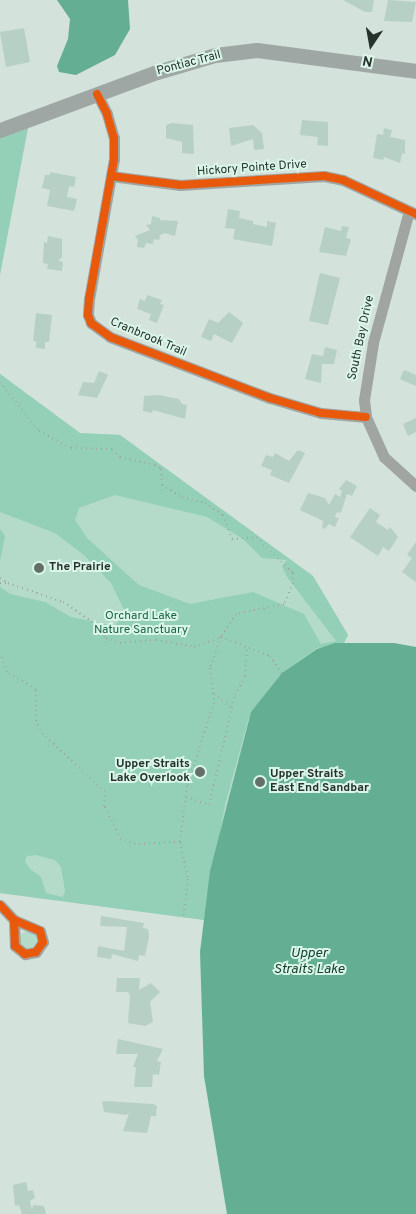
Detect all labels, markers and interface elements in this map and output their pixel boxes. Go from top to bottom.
north arrow [346,20,396,70]
street label: Pontiac Trail [155,48,223,80]
text: N [361,51,374,70]
street label: Hickory Pointe Drive [197,158,307,180]
street label: South Bay Drive [346,294,378,382]
street label: Cranbrook Trail [107,315,189,361]
place label: The Prairie [49,561,111,575]
marker: The Prairie [33,562,45,574]
park label: Orchard Lake Nature Sanctuary [94,610,188,638]
place label: Upper Straits Lake Overlook [110,758,190,786]
marker: Upper Straits Lake Overlook [194,766,206,778]
place label: Upper Straits East End Sandbar [270,768,369,796]
marker: Upper Straits East End Sandbar [254,776,266,788]
water label: Upper Straits Lake [274,946,344,979]

